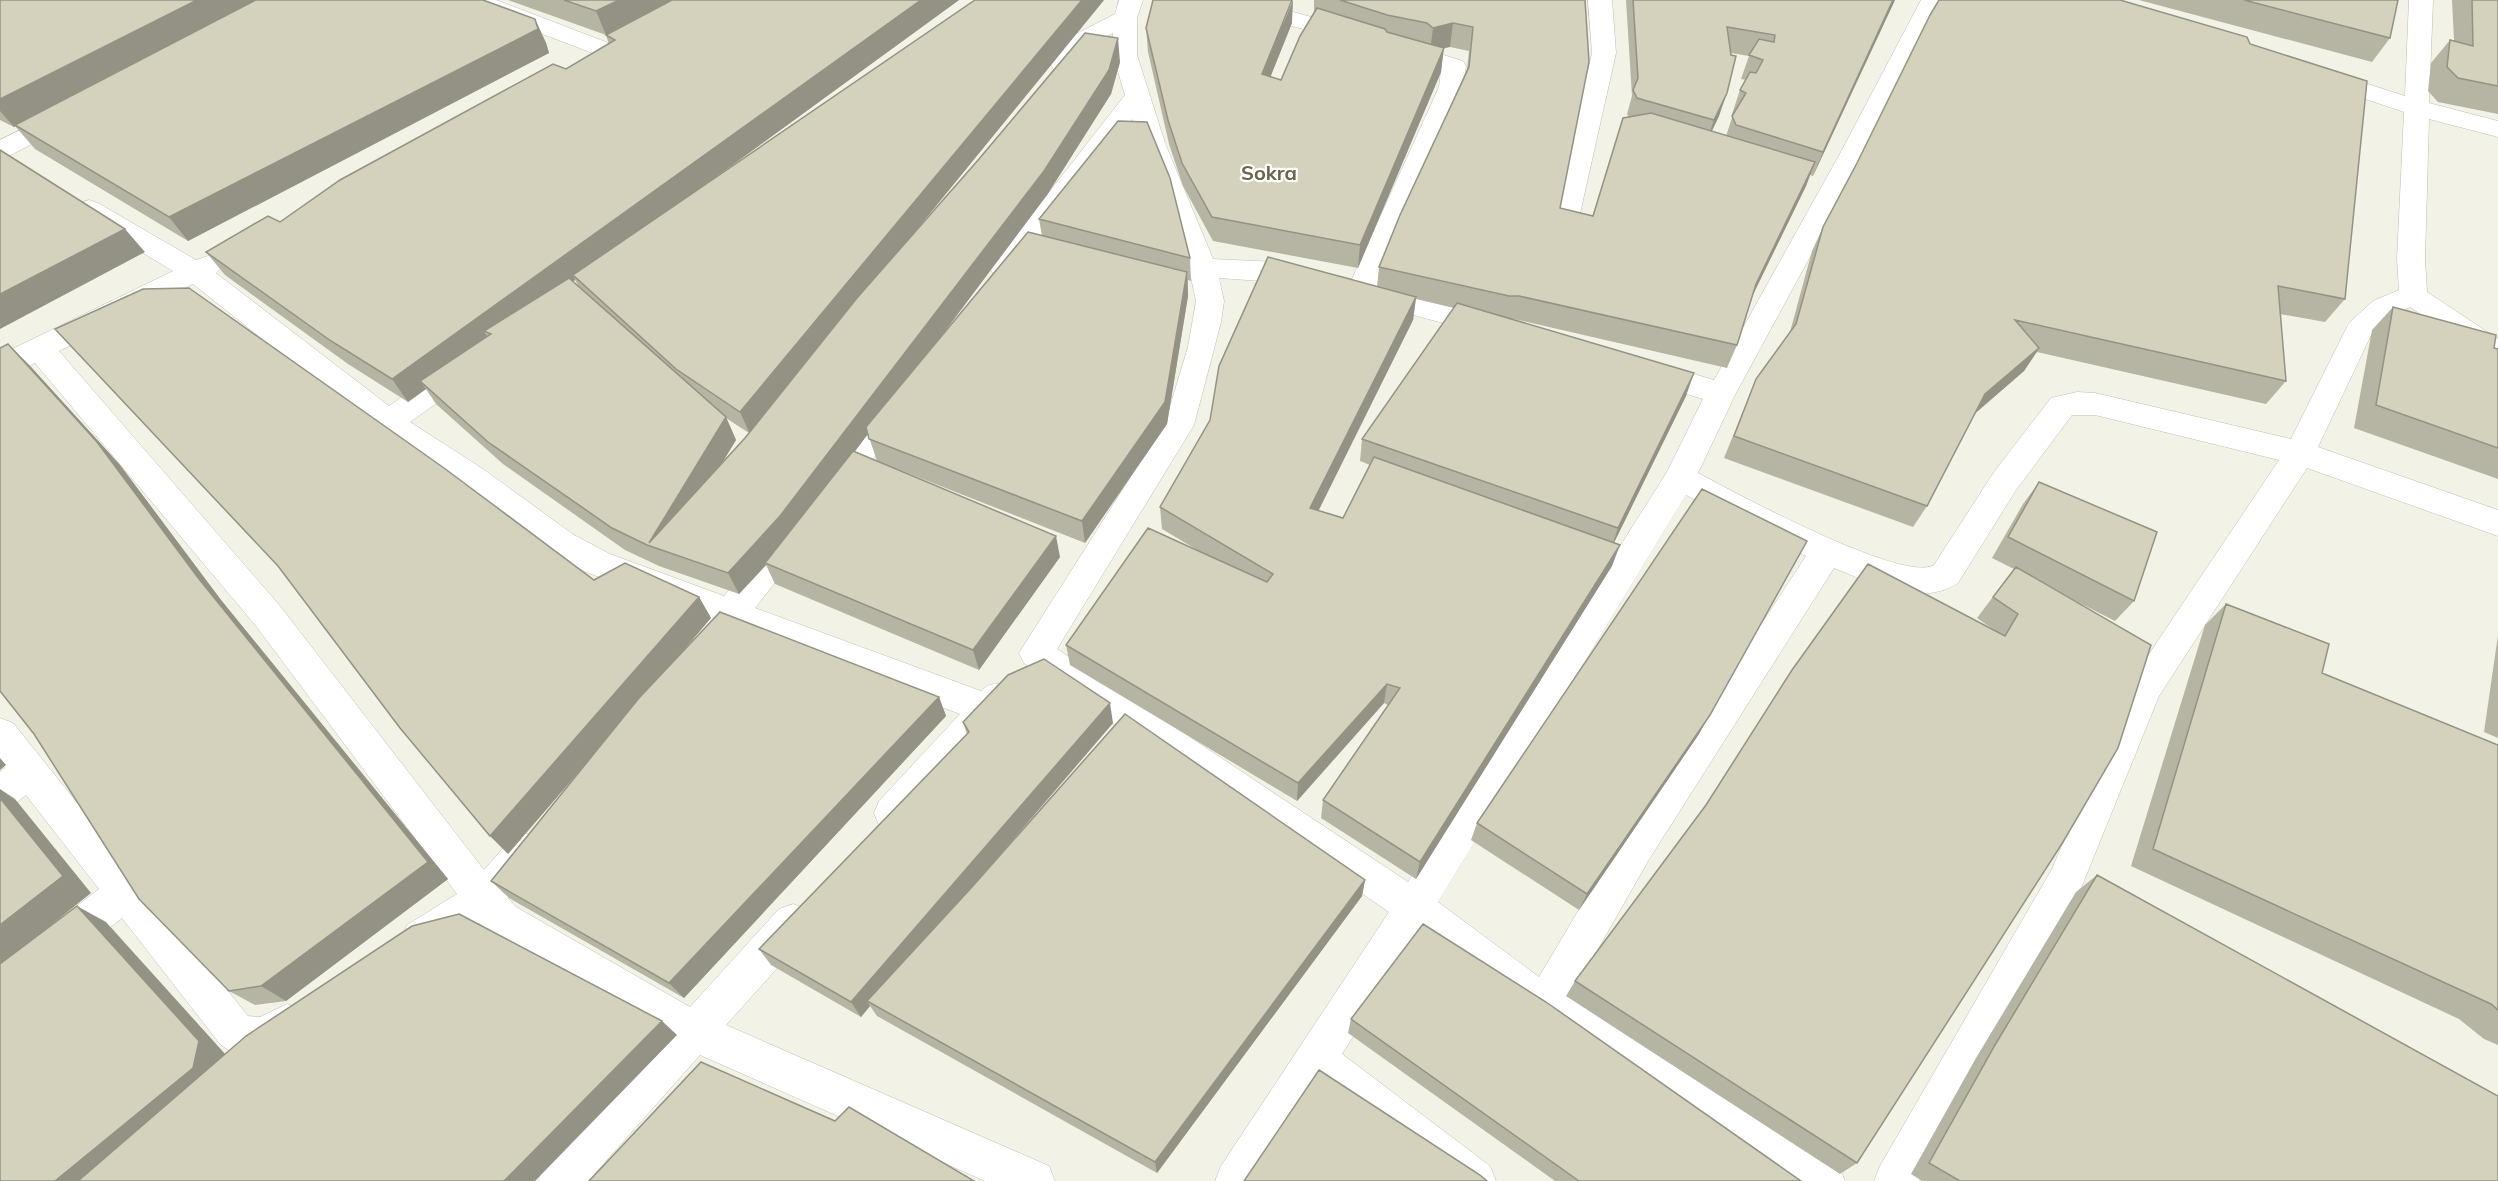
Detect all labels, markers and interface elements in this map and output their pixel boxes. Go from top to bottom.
district label: Sokra [1241,160,1297,185]

